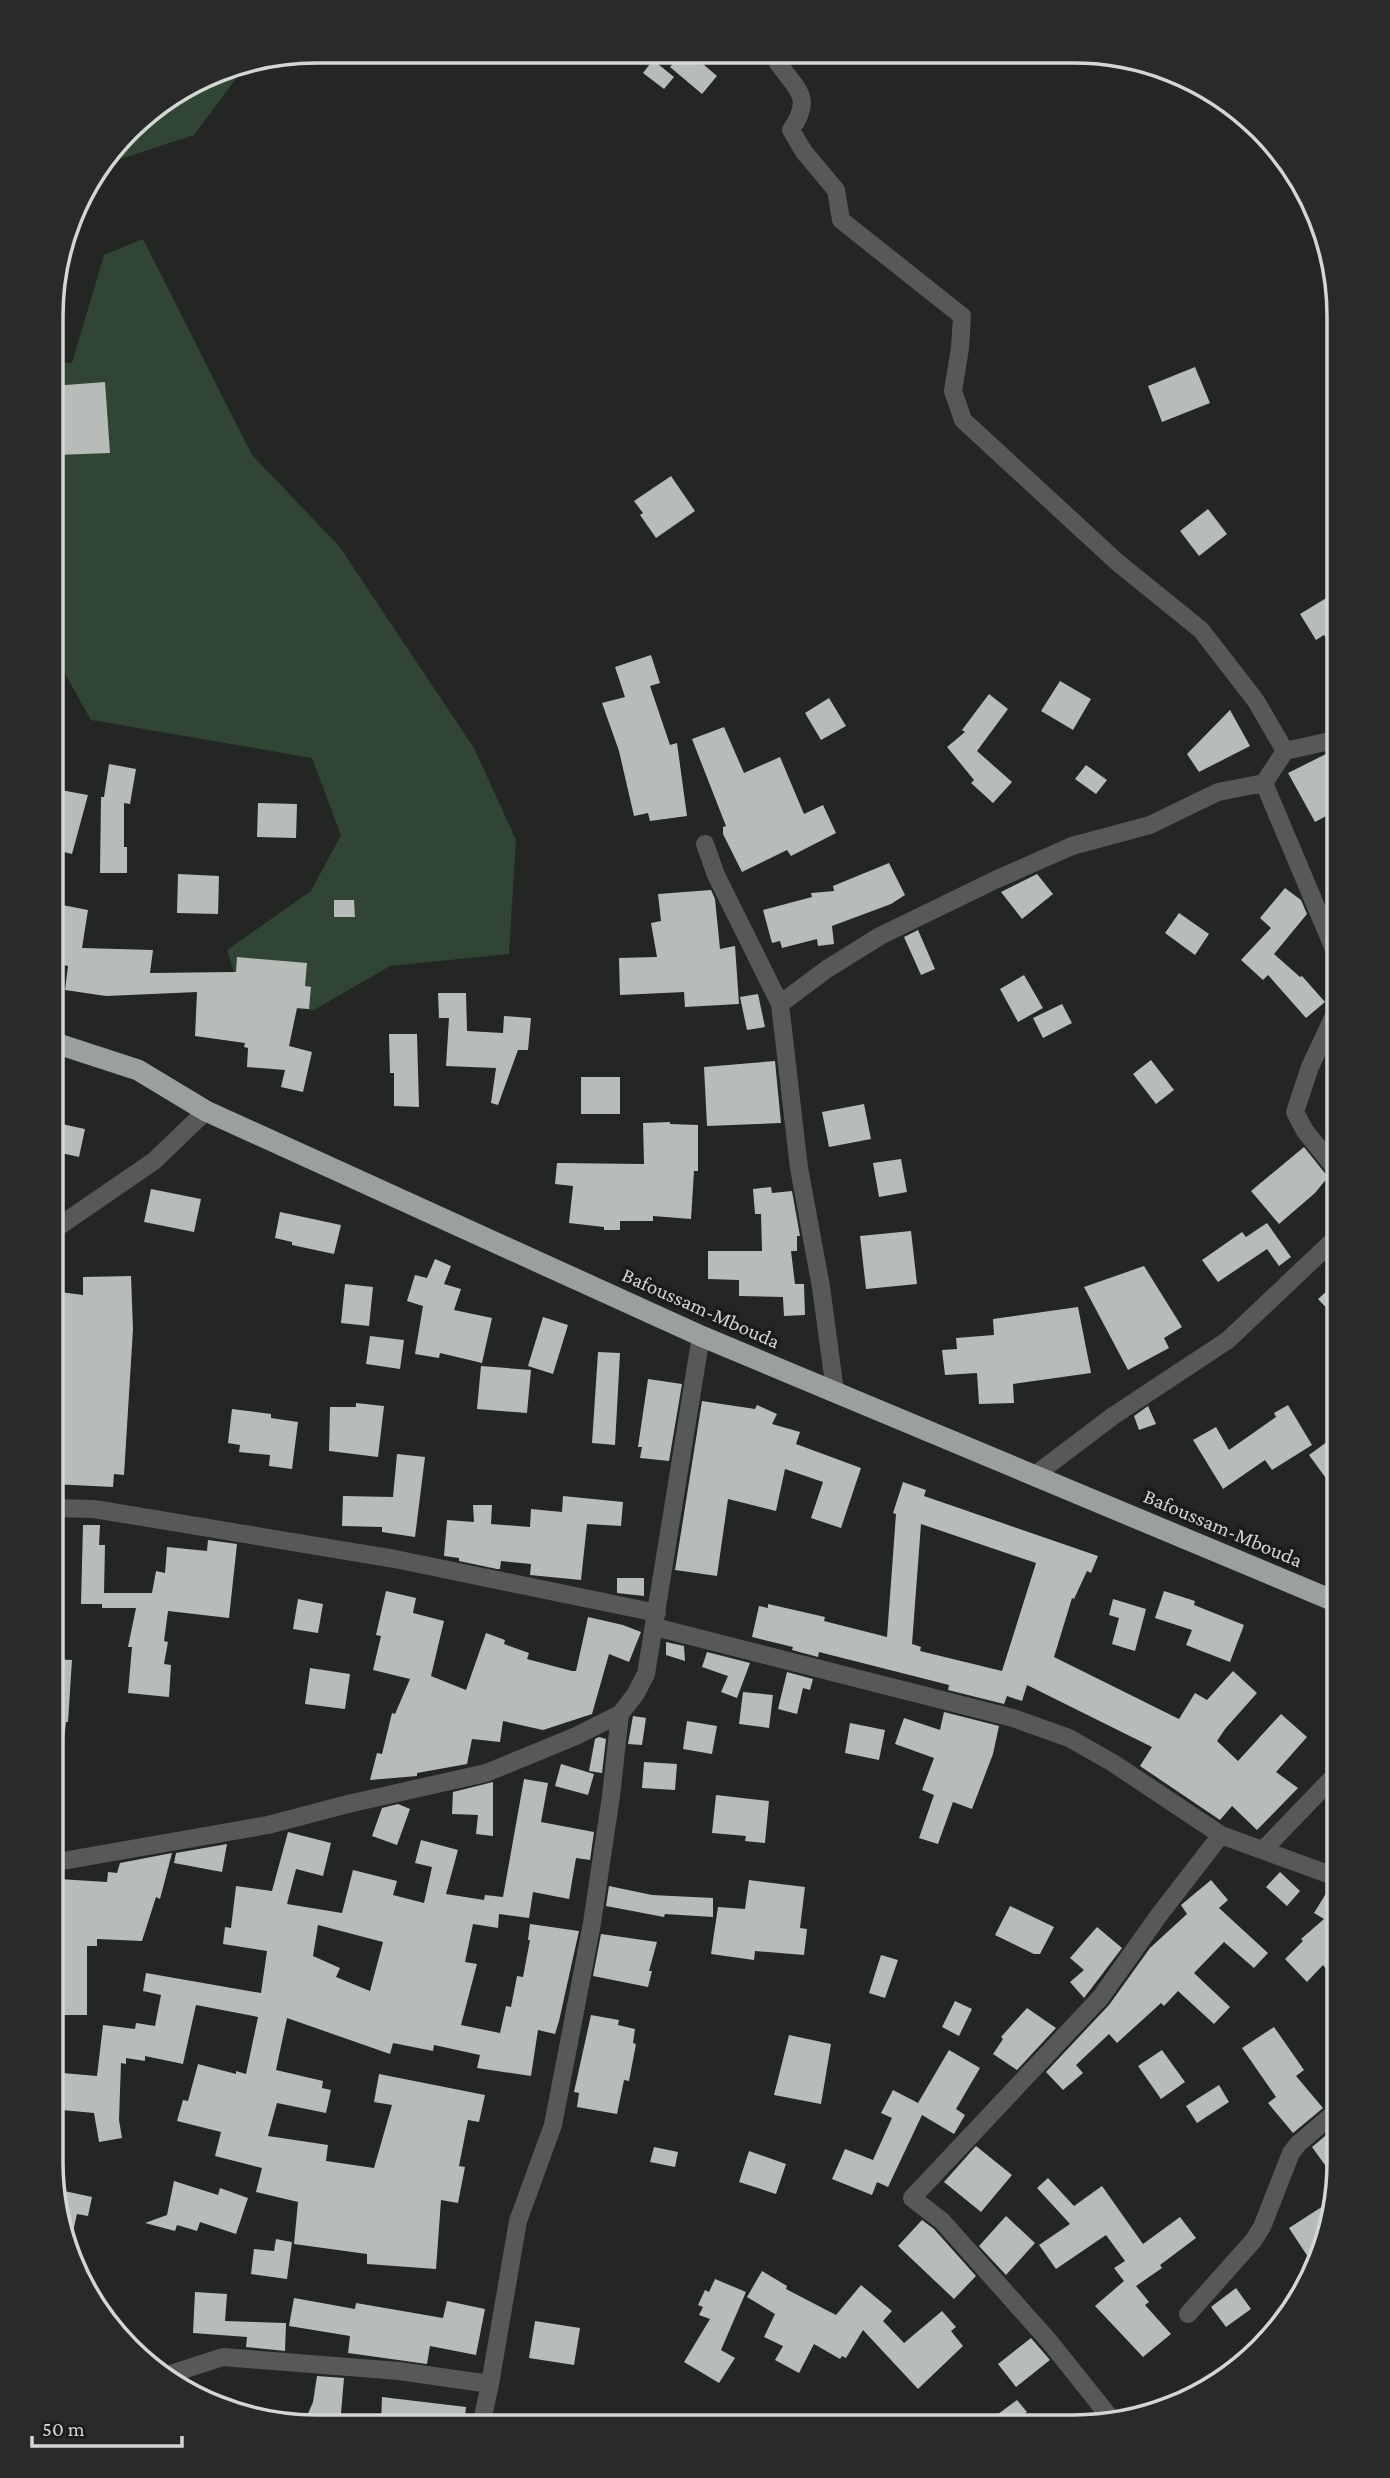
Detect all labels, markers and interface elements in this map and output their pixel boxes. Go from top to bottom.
street label: Bafoussam-Mbouda [618,1262,784,1354]
street label: Bafoussam-Mbouda [1140,1484,1306,1572]
scale bar [32,2404,182,2448]
text: 50 m [42,2417,85,2441]

